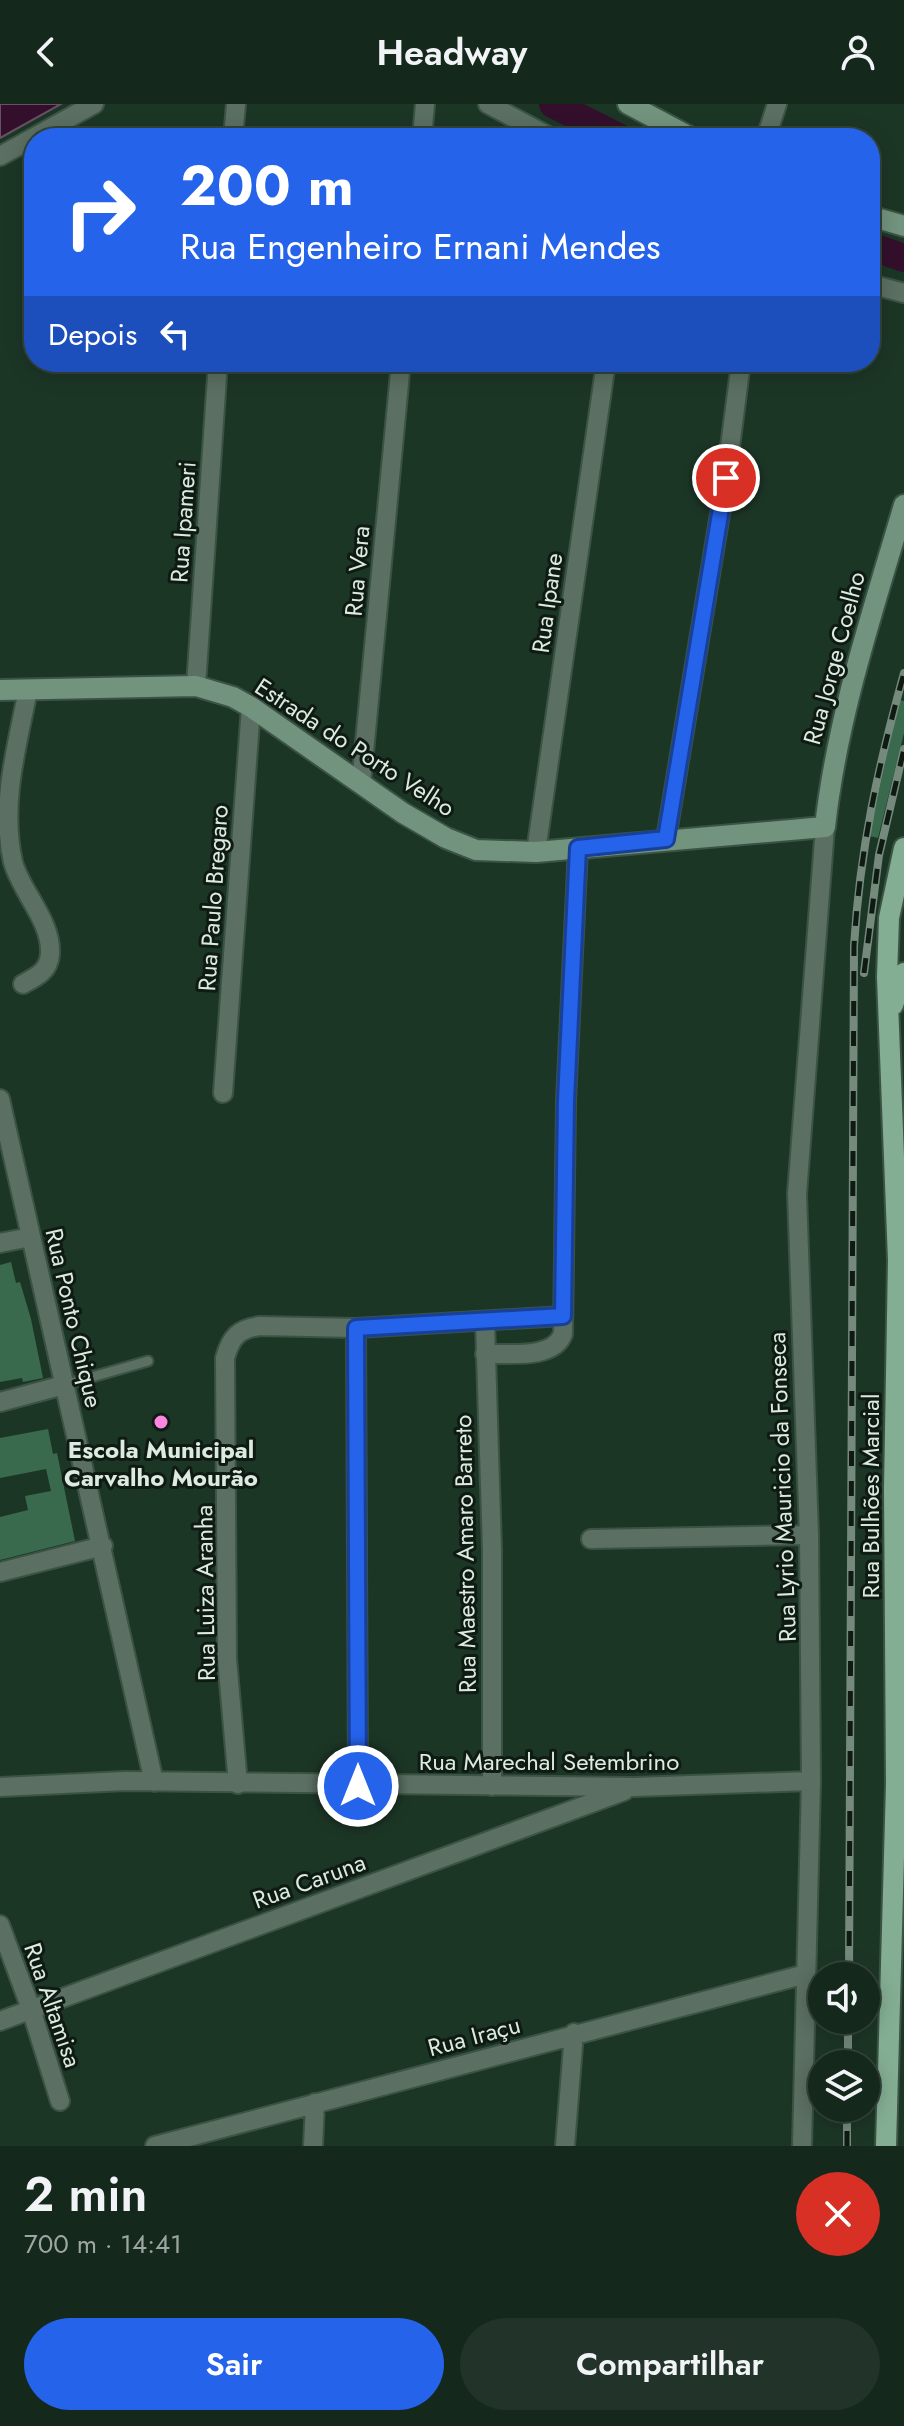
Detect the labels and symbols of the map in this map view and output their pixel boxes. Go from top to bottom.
pin [692,444,760,512]
street label: Rua Ipameri [161,460,205,584]
street label: Rua Vera [336,524,378,618]
street label: Rua Ipane [523,551,571,655]
street label: Rua Jorge Coelho [794,568,874,748]
street label: Estrada do Porto Velho [248,669,462,825]
street label: Rua Paulo Bregaro [189,803,237,993]
street label: Rua Ponto Chique [36,1225,112,1411]
street label: Rua Lyrio Mauricio da Fonseca [759,1331,805,1643]
street label: Rua Bulhões Marcial [853,1394,888,1598]
marker: Escola Municipal Carvalho Mourão [152,1413,170,1431]
street label: Rua Maestro Amaro Barreto [445,1415,485,1693]
place label: Escola Municipal Carvalho Mourão [64,1432,258,1495]
street label: Rua Luiza Aranha [186,1505,224,1681]
position arrow [316,1744,400,1828]
street label: Rua Marechal Setembrino [419,1744,679,1779]
street label: Rua Caruna [248,1844,370,1918]
street label: Rua Altamisa [15,1938,91,2072]
street label: Rua Iraçu [424,2007,524,2065]

